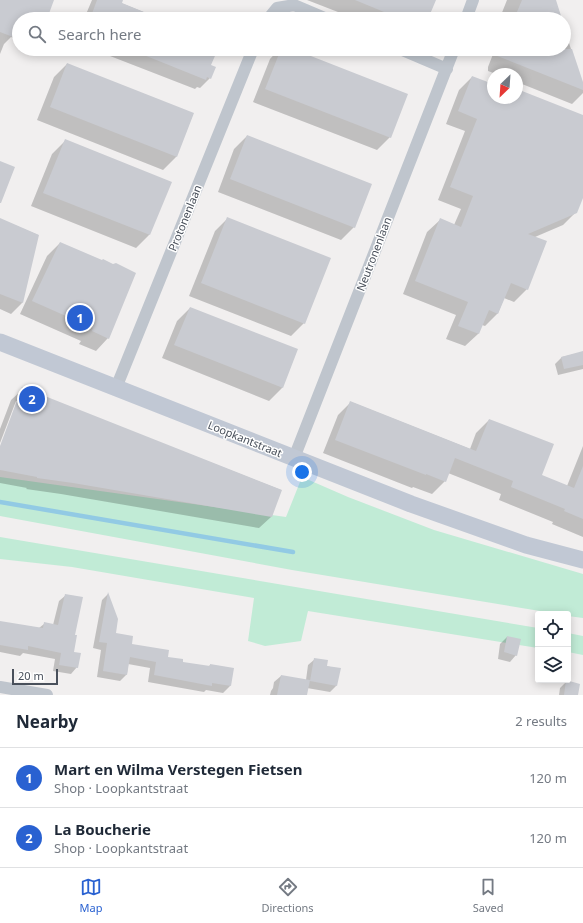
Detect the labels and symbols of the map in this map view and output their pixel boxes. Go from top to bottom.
north arrow [487,68,523,104]
street label: Protonenlaan [164,183,205,253]
street label: Neutronenlaan [353,215,395,293]
pin: 1 [67,303,93,333]
pin: 2 [19,384,45,414]
street label: Loopkantstraat [206,417,284,460]
your location [292,462,312,482]
scale bar [12,667,58,686]

